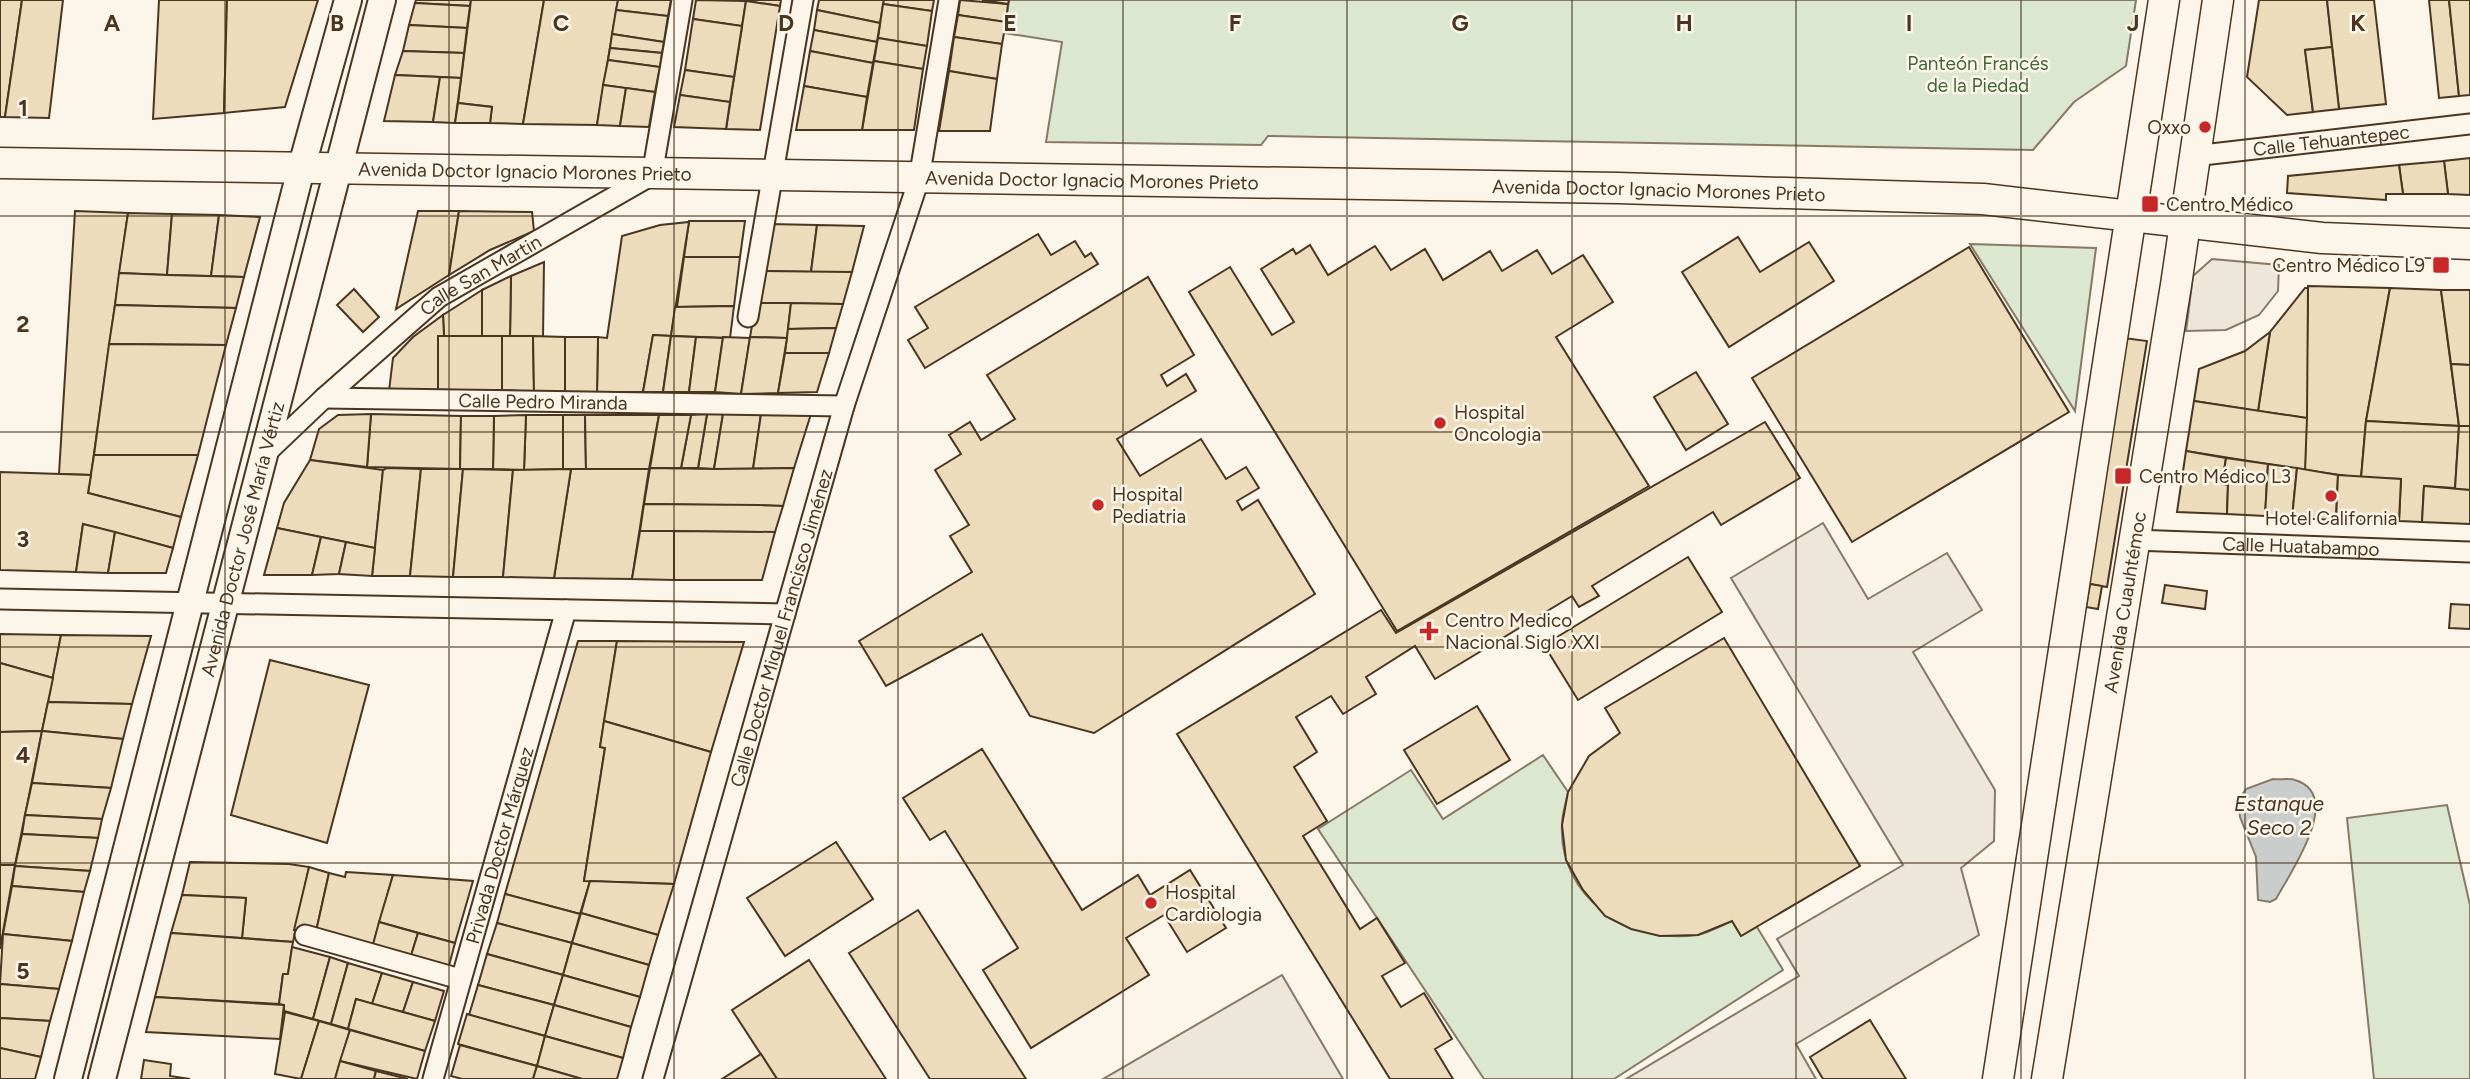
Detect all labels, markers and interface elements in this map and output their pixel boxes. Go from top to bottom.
text: A [104,9,121,37]
text: B [330,9,344,37]
text: C [553,9,570,37]
text: D [778,9,794,37]
text: E [1003,9,1017,37]
text: F [1229,9,1242,37]
text: G [1451,9,1469,37]
text: H [1675,9,1693,37]
text: I [1906,9,1912,37]
text: J [2127,9,2139,37]
text: K [2350,9,2366,37]
park label: Panteón Francés de la Piedad [1907,52,2049,97]
text: 1 [18,94,28,122]
place label: Oxxo [2147,116,2191,139]
marker: Oxxo [2197,119,2213,135]
street label: Calle Tehuantepec [2252,120,2411,161]
street label: Avenida Doctor Ignacio Morones Prieto [358,157,692,185]
street label: Avenida Doctor Ignacio Morones Prieto [925,166,1259,194]
street label: Avenida Doctor Ignacio Morones Prieto [1492,175,1826,206]
place label: Centro Médico [2166,193,2293,216]
marker: Centro Médico [2140,194,2160,214]
street label: Calle San Martin [415,229,545,320]
place label: Centro Médico L9 [2272,254,2425,277]
marker: Centro Médico L9 [2431,255,2451,275]
text: 2 [16,310,30,338]
street label: Calle Pedro Miranda [458,389,628,414]
street label: Avenida Doctor José María Vértiz [195,399,289,679]
place label: Hospital Oncologia [1454,401,1541,446]
marker: Hospital Oncologia [1432,415,1448,431]
place label: Centro Médico L3 [2139,465,2291,488]
street label: Calle Doctor Miguel Francisco Jiménez [725,466,837,790]
marker: Centro Médico L3 [2113,466,2133,486]
place label: Hospital Pediatria [1112,483,1186,528]
marker: Hotel California [2323,488,2339,504]
marker: Hospital Pediatria [1090,497,1106,513]
place label: Hotel California [2265,507,2397,530]
street label: Avenida Cuauhtémoc [2098,510,2151,695]
text: 3 [17,525,29,553]
street label: Calle Huatabampo [2222,532,2380,560]
place label: Centro Medico Nacional Siglo XXI [1445,609,1600,654]
marker: Centro Medico Nacional Siglo XXI [1419,621,1439,641]
text: 4 [16,741,30,769]
street label: Privada Doctor Márquez [460,744,538,946]
water label: Estanque Seco 2 [2234,791,2325,840]
place label: Hospital Cardiologia [1165,881,1262,926]
marker: Hospital Cardiologia [1143,895,1159,911]
text: 5 [16,957,30,985]

